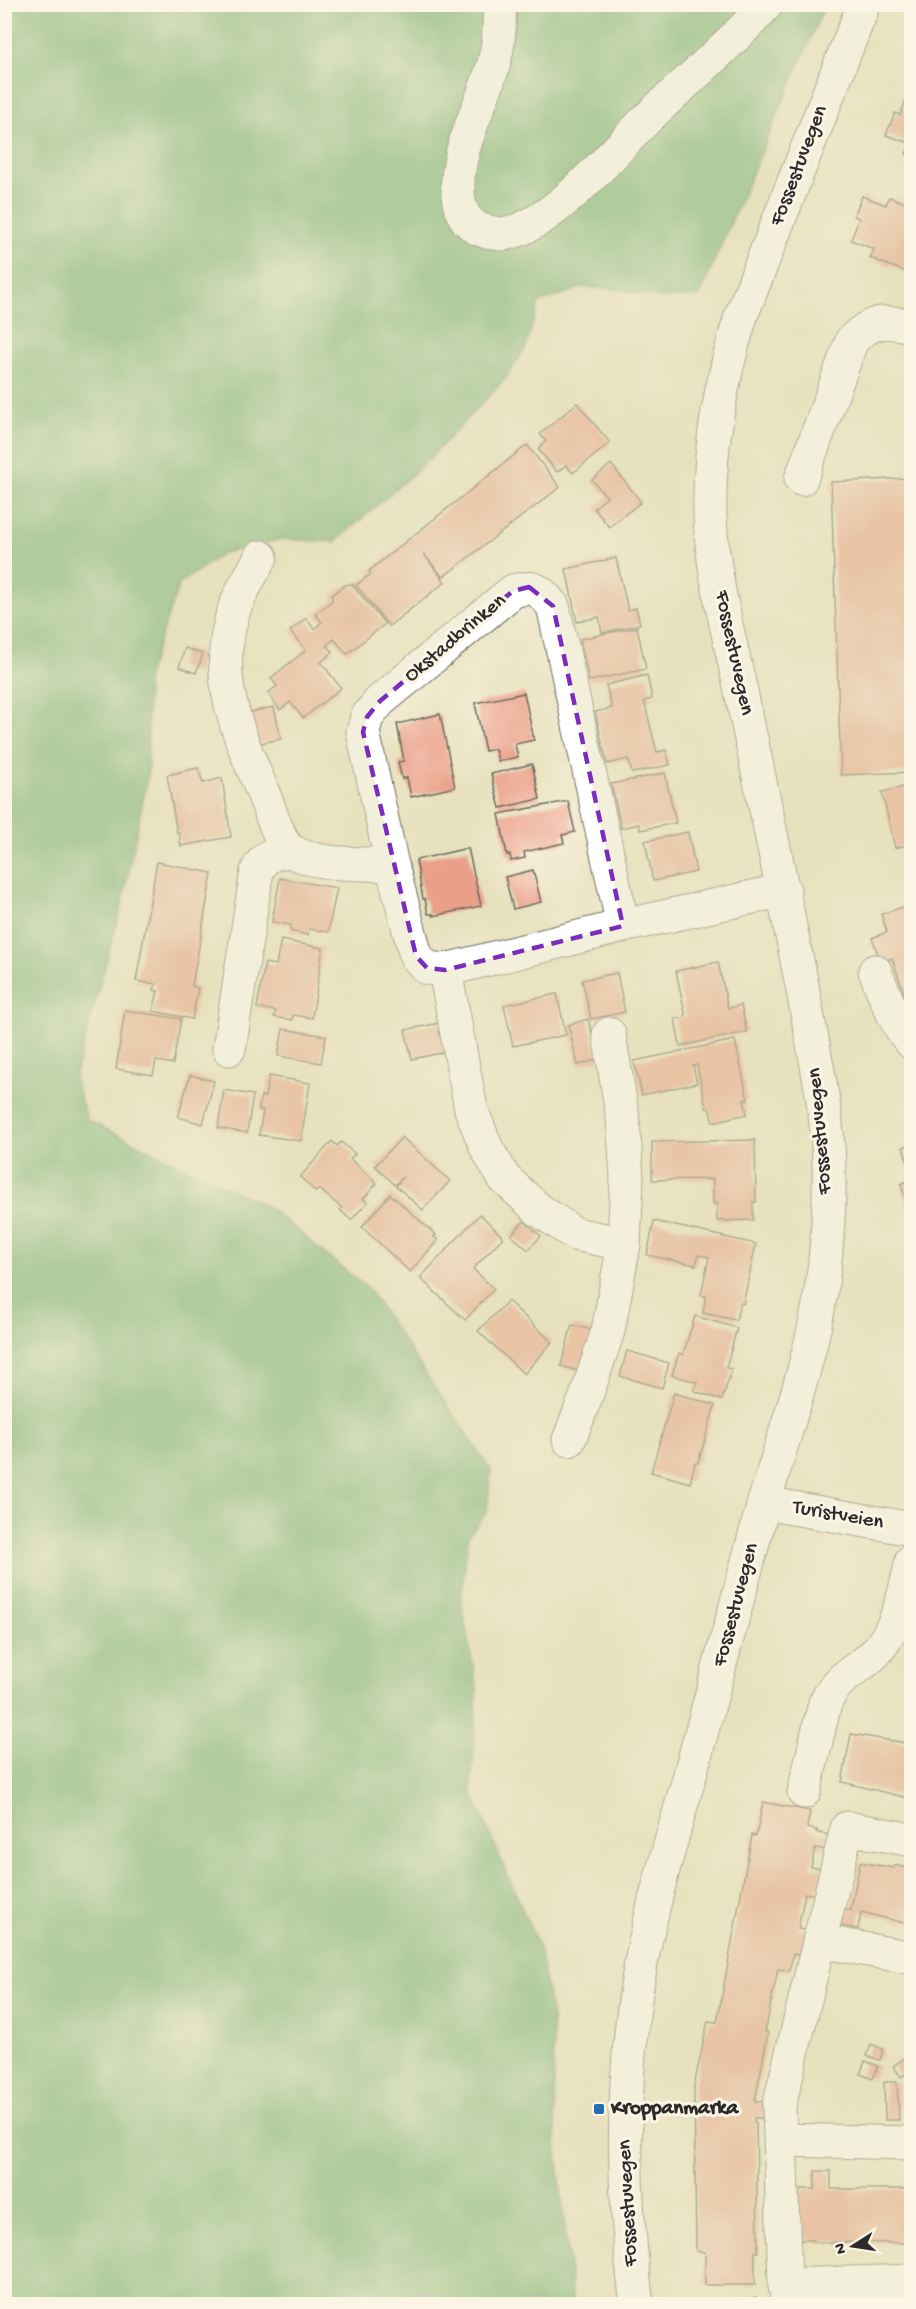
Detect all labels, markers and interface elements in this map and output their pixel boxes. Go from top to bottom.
street label: Fossestuvegen [765,102,834,231]
street label: Fossestuvegen [707,587,758,718]
street label: Okstadbrinken [400,589,512,689]
street label: Fossestuvegen [803,1067,839,1196]
street label: Turistveien [790,1496,885,1536]
street label: Fossestuvegen [708,1540,766,1671]
place label: Kroppanmarka [610,2097,740,2122]
marker: Kroppanmarka [592,2102,606,2116]
street label: Fossestuvegen [613,2139,645,2268]
north arrow [823,2216,883,2276]
text: N [831,2241,852,2255]

